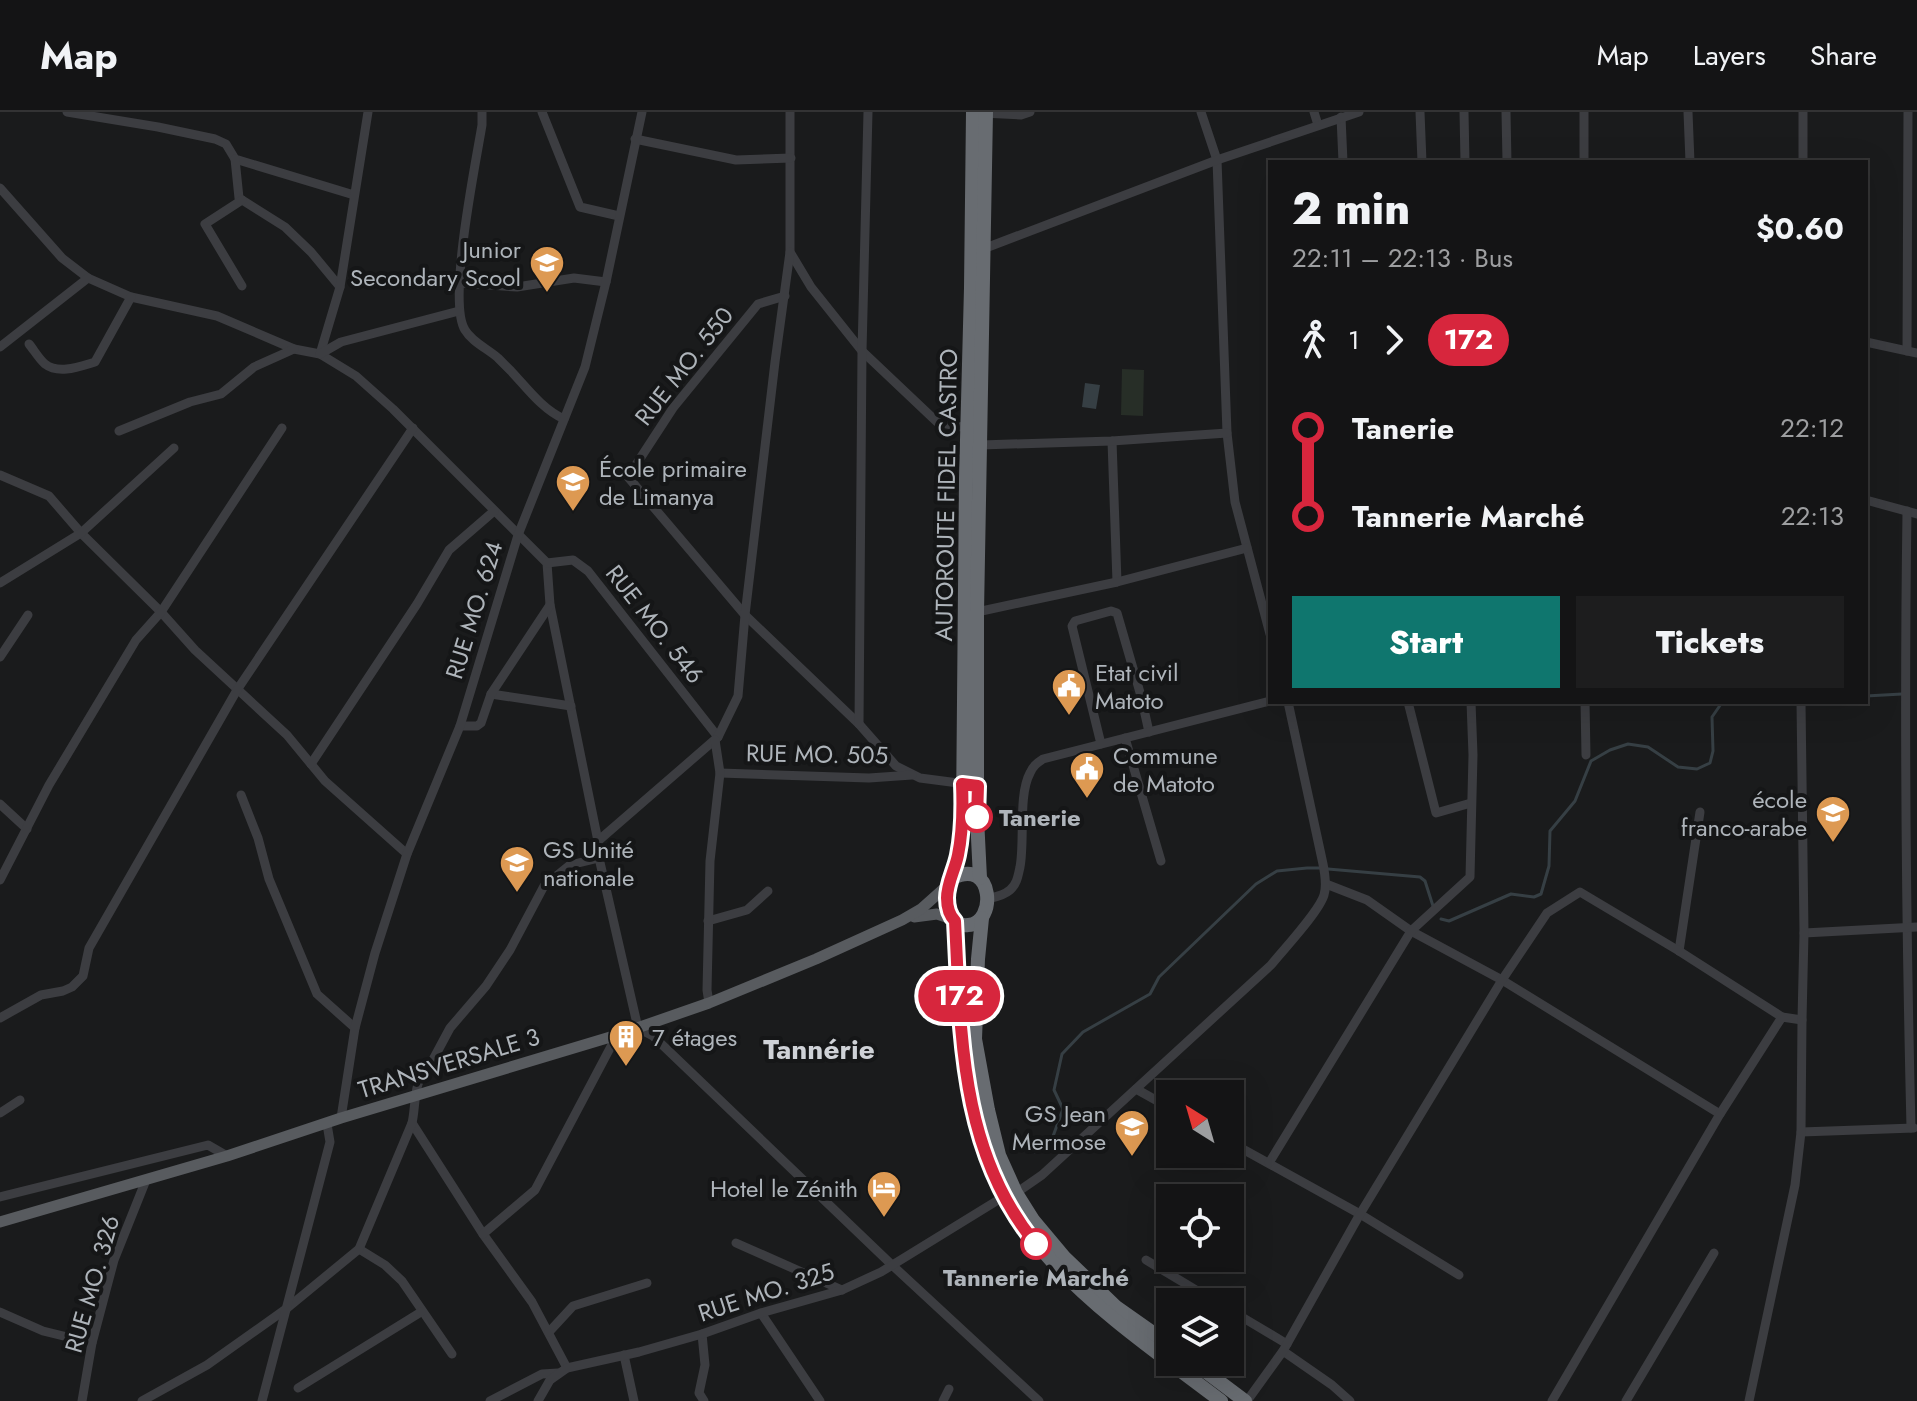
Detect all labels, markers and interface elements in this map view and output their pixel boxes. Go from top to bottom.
text: Map [40,28,118,83]
text: Map [1597,35,1649,76]
text: Layers [1693,35,1766,76]
text: Share [1810,35,1877,76]
text: 2 min [1292,177,1410,241]
text: $0.60 [1756,207,1844,250]
place label: Junior Secondary Scool [350,232,522,295]
text: 22:11 – 22:13 · Bus [1292,239,1513,277]
school or university icon: Junior Secondary Scool [528,244,566,294]
street label: RUE MO. 550 [626,299,742,433]
icon: walk [1292,318,1336,362]
icon: forward [1372,318,1416,362]
text: 172 [1444,319,1493,360]
text: 1 [1348,321,1360,359]
street label: AUTOROUTE FIDEL CASTRO [926,348,966,642]
text: Tanerie [1352,407,1454,450]
text: 22:12 [1780,409,1844,447]
place label: École primaire de Limanya [599,451,747,514]
school or university icon: École primaire de Limanya [554,463,592,513]
text: Tannerie Marché [1352,495,1584,538]
text: 22:13 [1781,497,1844,535]
street label: RUE MO. 624 [436,537,512,683]
street label: RUE MO. 546 [597,557,713,691]
button: Start [1292,596,1560,688]
button: Tickets [1576,596,1844,688]
place label: Etat civil Matoto [1095,655,1179,718]
public building icon: Etat civil Matoto [1050,667,1088,717]
street label: RUE MO. 505 [745,735,889,773]
place label: Commune de Matoto [1113,738,1218,801]
public building icon: Commune de Matoto [1068,750,1106,800]
place label: école franco-arabe [1681,782,1807,845]
school or university icon: école franco-arabe [1814,794,1852,844]
place label: Tanerie [999,800,1081,835]
marker: Tanerie [962,802,992,832]
place label: GS Unité nationale [543,832,634,895]
school or university icon: GS Unité nationale [498,844,536,894]
line badge: 172 [913,970,1005,1022]
text: 172 [934,975,984,1016]
building icon: 7 étages [607,1018,645,1068]
street label: TRANSVERSALE 3 [354,1019,544,1107]
place label: 7 étages [652,1020,737,1055]
district label: Tannérie [763,1029,875,1070]
north arrow [1156,1080,1244,1168]
map controls [1156,1080,1244,1376]
place label: GS Jean Mermose [1012,1096,1106,1159]
school or university icon: GS Jean Mermose [1113,1108,1151,1158]
hotel icon: Hotel le Zénith [865,1169,903,1219]
place label: Hotel le Zénith [710,1171,858,1206]
button: locate [1156,1184,1244,1272]
street label: RUE MO. 326 [56,1211,128,1357]
marker: Tannerie Marché [1021,1229,1051,1259]
street label: RUE MO. 325 [693,1254,839,1330]
place label: Tannerie Marché [943,1260,1129,1295]
button: layers [1156,1288,1244,1376]

